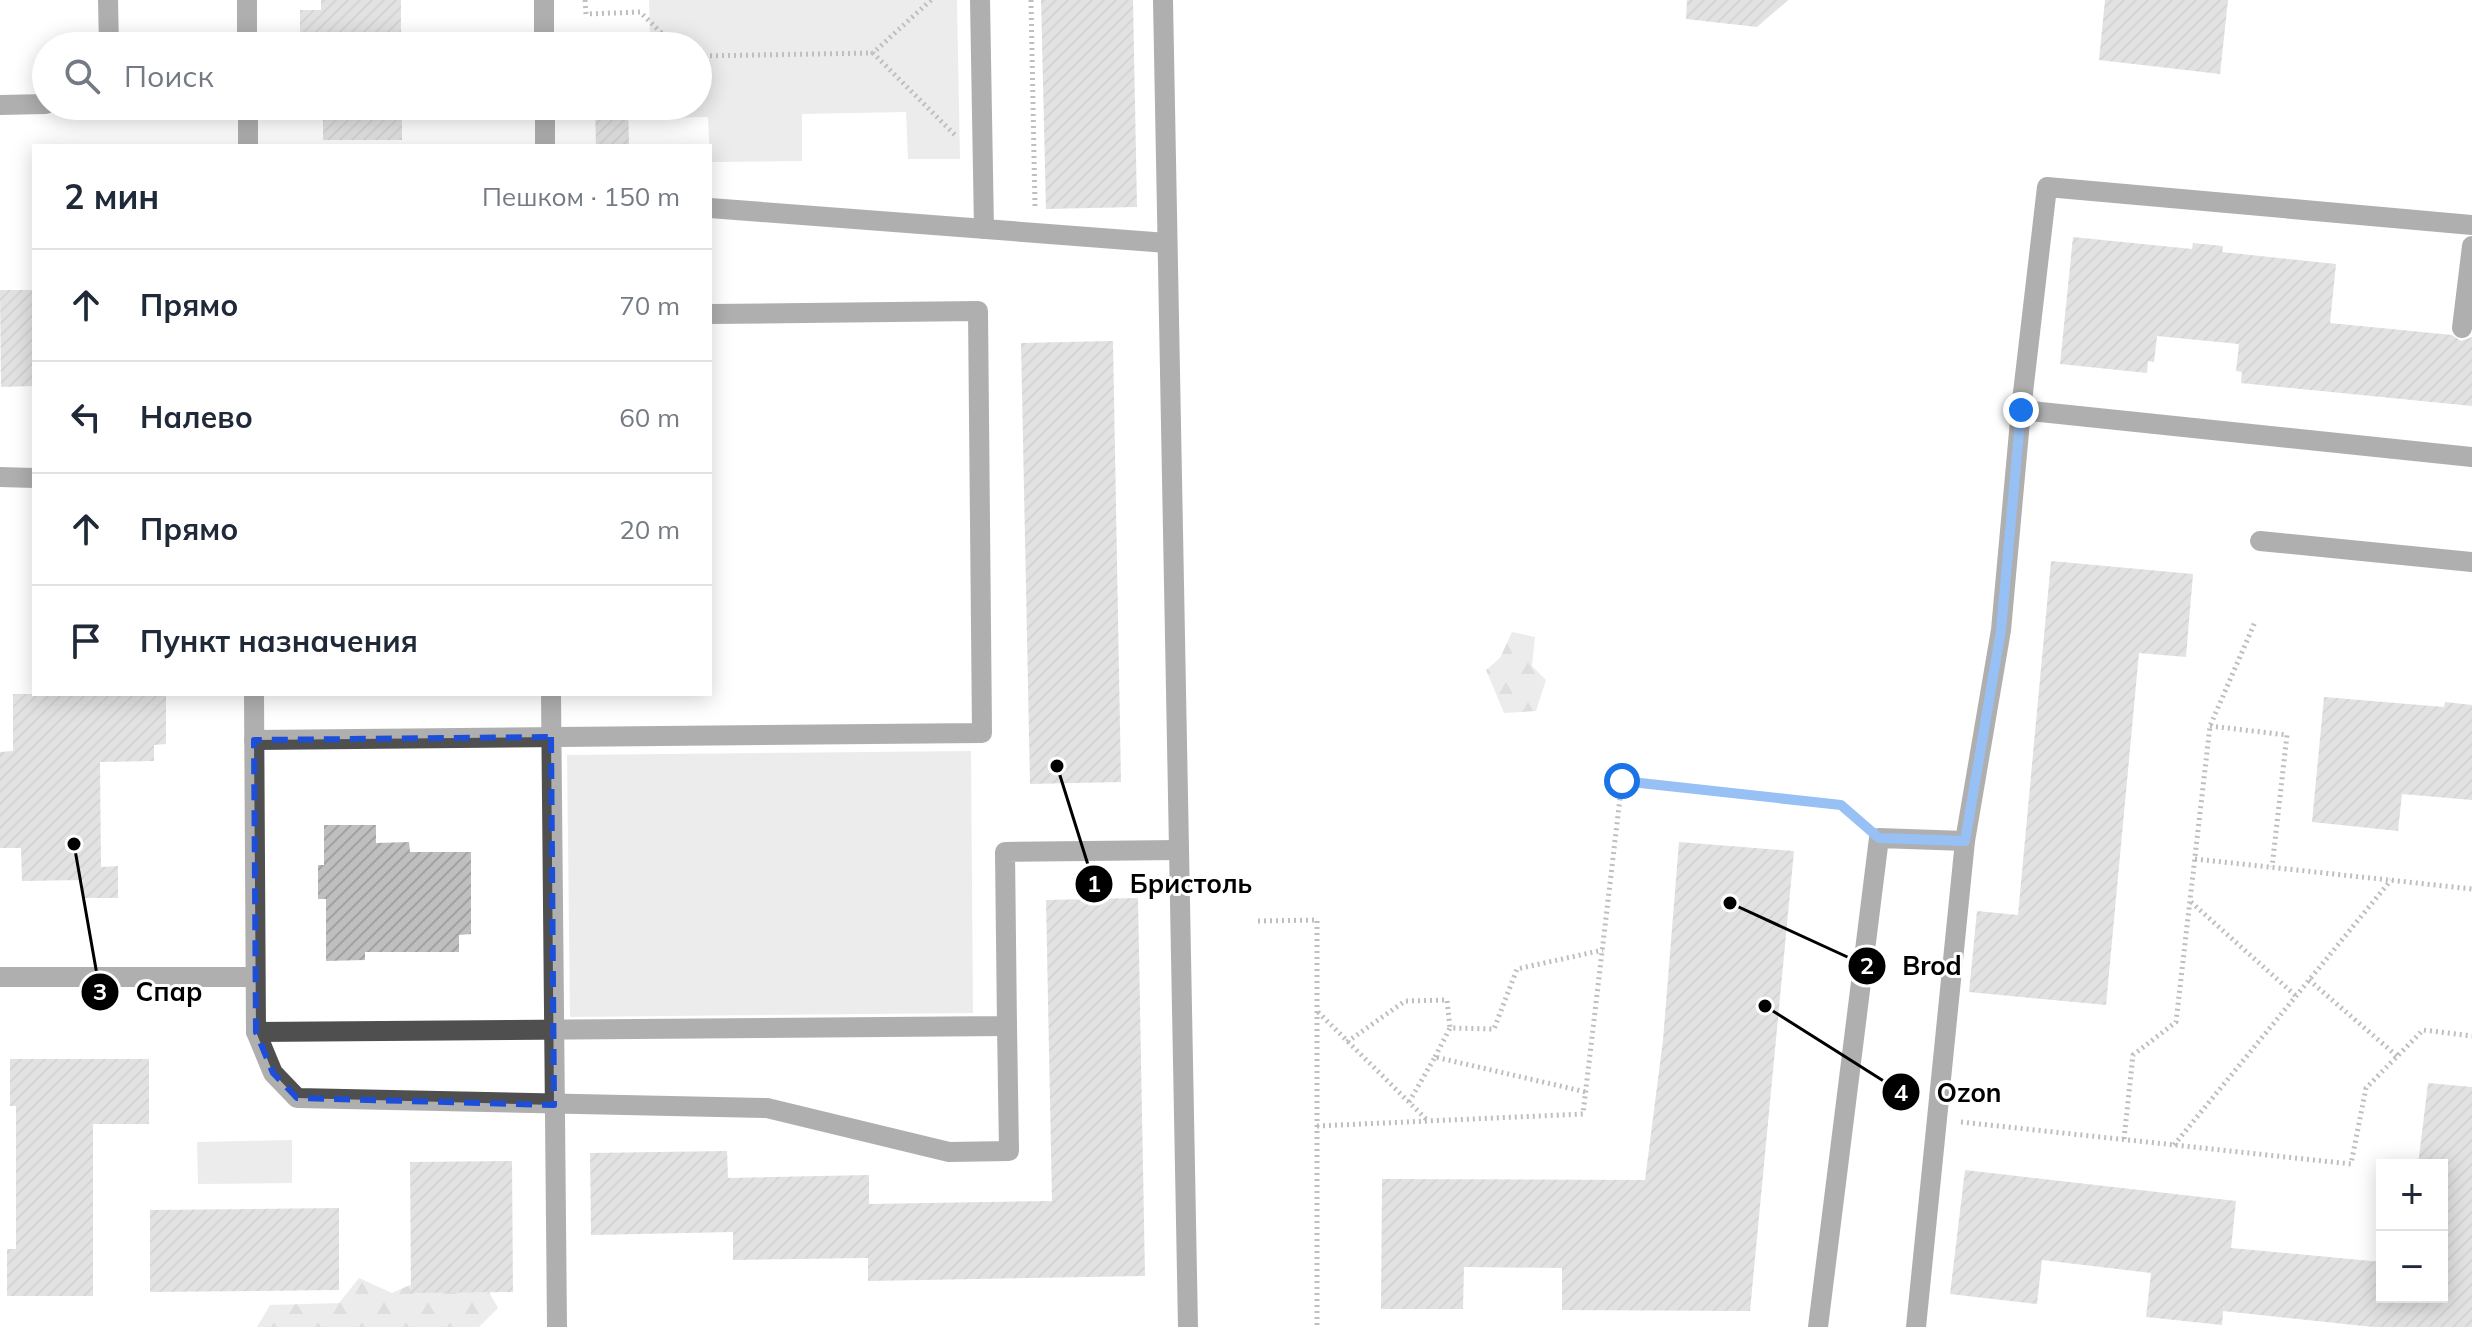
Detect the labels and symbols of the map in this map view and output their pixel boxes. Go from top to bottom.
route end [2003,392,2039,428]
route start [1604,763,1640,799]
callout: Бристоль [1074,859,1268,909]
text: Бристоль [1130,867,1252,900]
text: 1 [1087,868,1101,898]
callout: Brod [1847,941,1978,991]
text: Brod [1902,949,1962,982]
text: 2 [1860,950,1874,980]
callout: Спар [80,967,219,1017]
text: Спар [136,975,202,1008]
text: 3 [93,976,107,1006]
callout: Ozon [1881,1067,2018,1117]
text: Ozon [1937,1076,2001,1109]
text: 4 [1894,1077,1908,1107]

